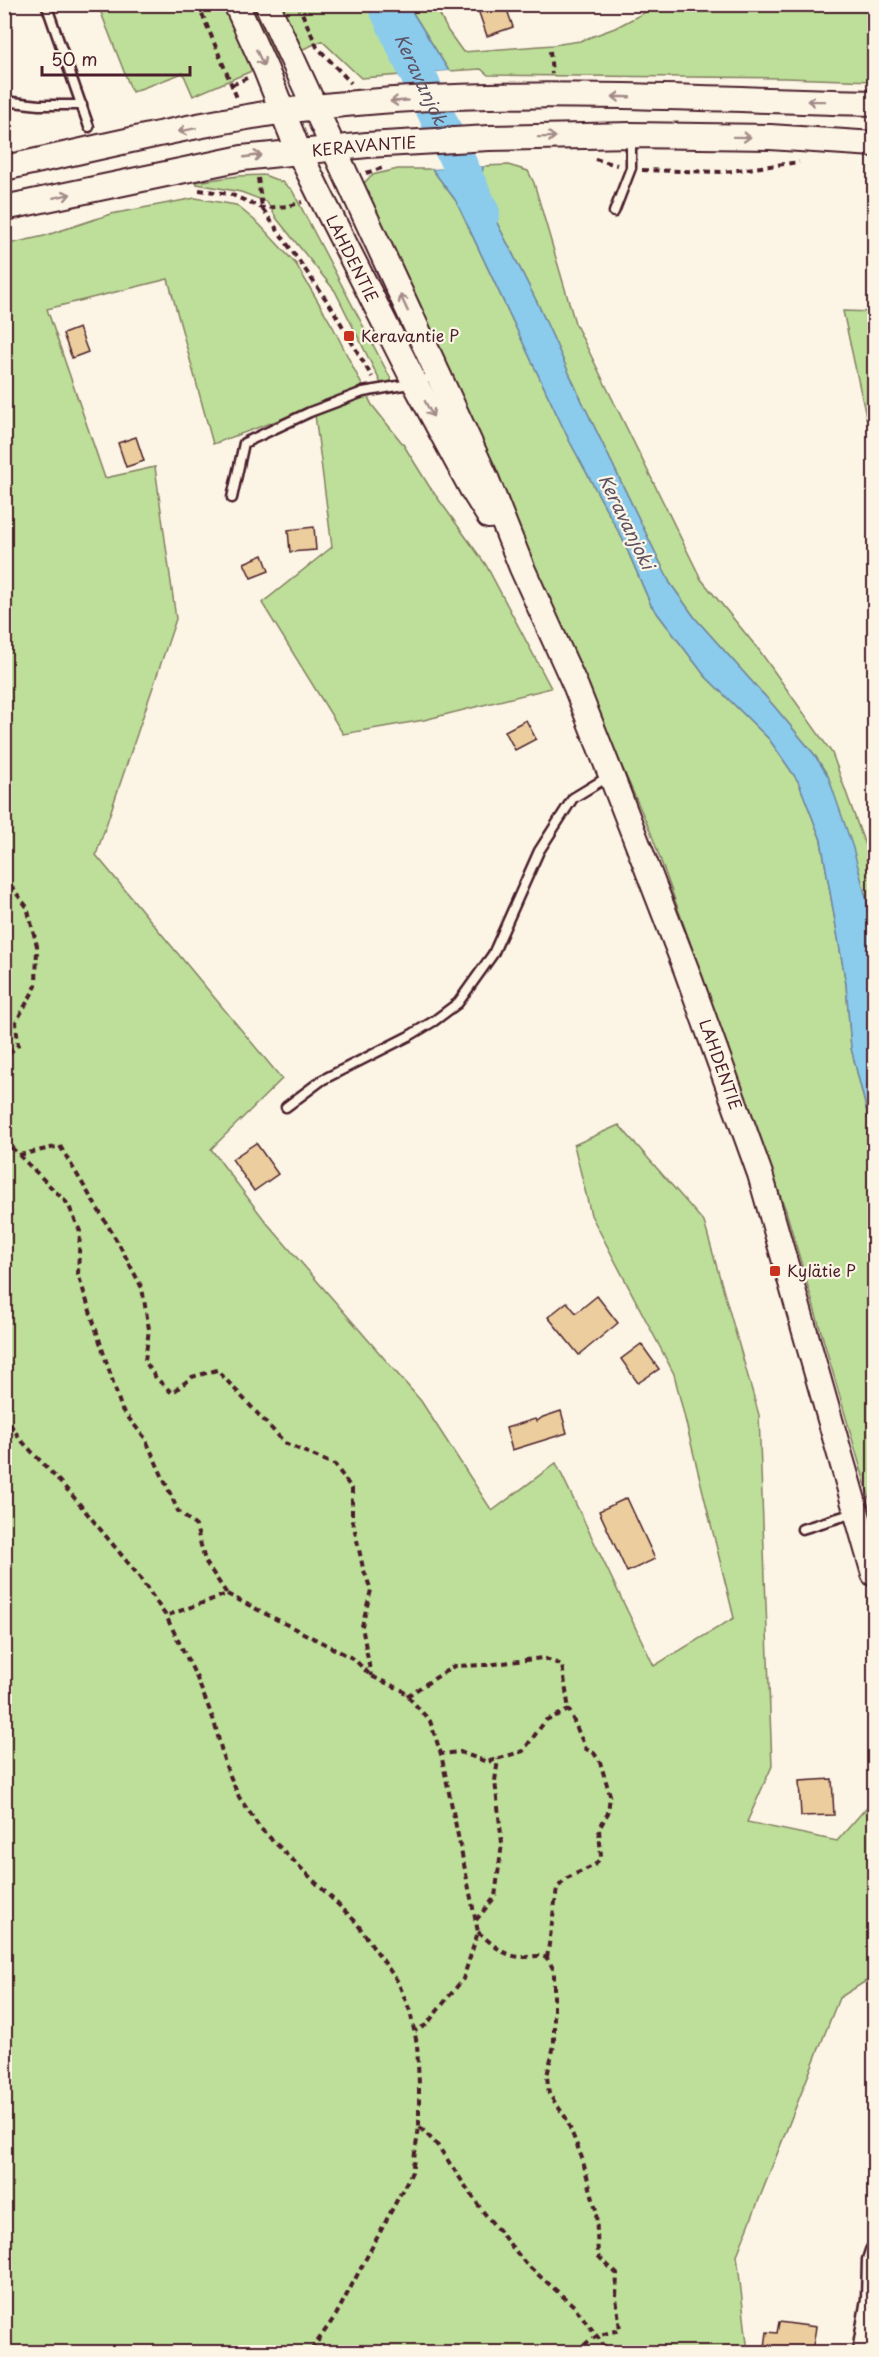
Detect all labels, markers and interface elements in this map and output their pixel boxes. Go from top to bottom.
water label: Keravanjoki [389,29,458,136]
scale bar [42,39,190,77]
text: 50 m [51,45,98,72]
one-way arrow [255,48,267,66]
one-way arrow [612,92,632,103]
one-way arrow [390,96,410,107]
one-way arrow [807,96,827,107]
one-way arrow [178,125,197,136]
street label: KERAVANTIE [311,129,417,162]
one-way arrow [537,131,557,143]
one-way arrow [732,131,752,143]
one-way arrow [242,151,262,162]
one-way arrow [51,190,71,201]
street label: LAHDENTIE [321,210,385,306]
one-way arrow [398,294,410,312]
place label: Keravantie P [361,323,459,347]
marker: Keravantie P [342,329,356,343]
one-way arrow [424,399,435,417]
water label: Keravanjoki [593,469,663,576]
street label: LAHDENTIE [694,1016,749,1113]
place label: Kylätie P [787,1258,856,1282]
marker: Kylätie P [768,1264,782,1278]

